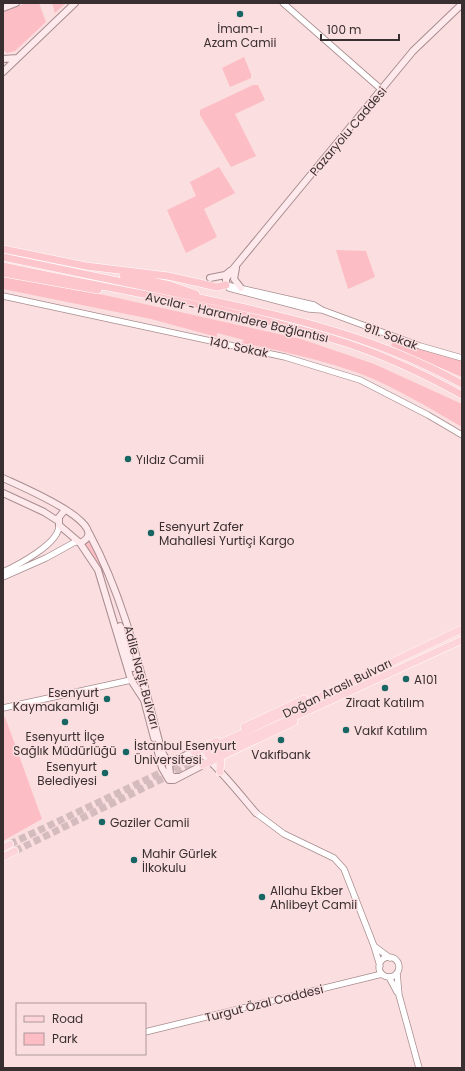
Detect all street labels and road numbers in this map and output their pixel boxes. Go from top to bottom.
street label: Pazaryolu Caddesi [306,83,390,179]
street label: Avcılar - Haramidere Bağlantısı [144,288,330,346]
street label: 911. Sokak [362,318,421,354]
street label: 140. Sokak [208,332,271,362]
street label: Adile Naşit Bulvarı [120,623,164,731]
street label: Doğan Araslı Bulvarı [280,654,395,722]
street label: Turgut Özal Caddesi [203,980,325,1026]

